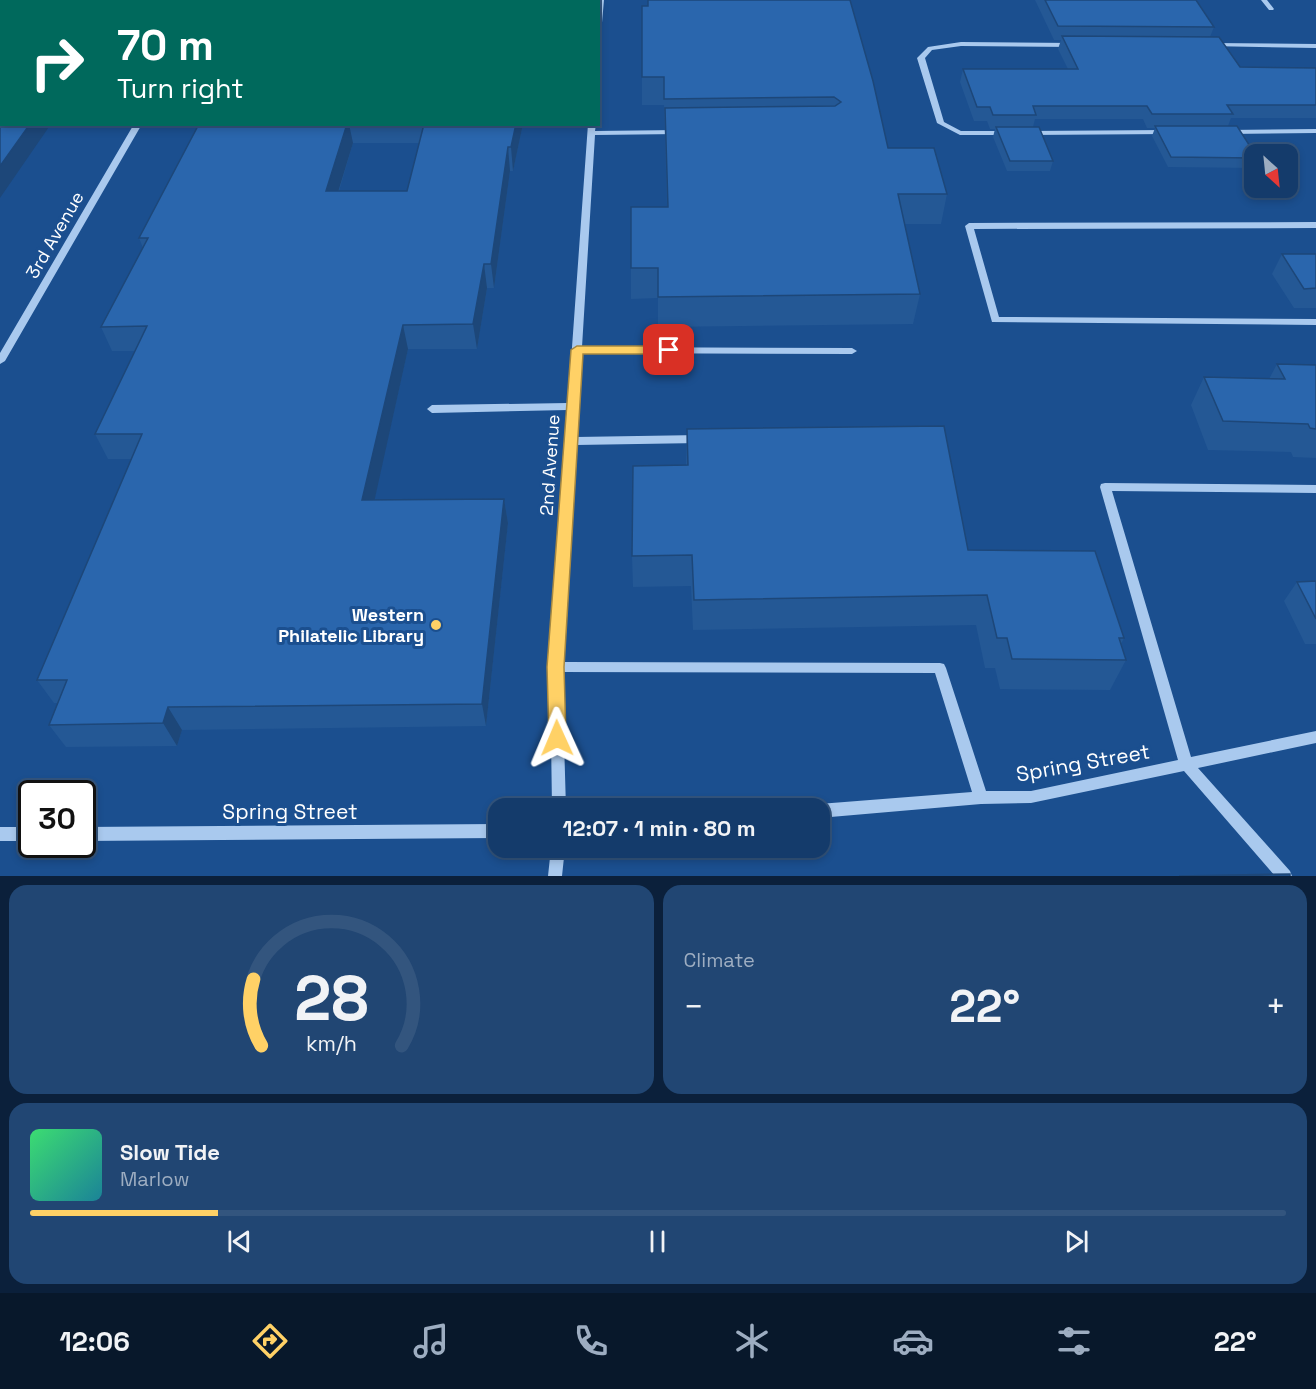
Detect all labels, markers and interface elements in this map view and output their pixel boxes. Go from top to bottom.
text: 70 m [117,19,214,72]
icon: right [18,24,96,102]
text: Turn right [117,71,244,106]
north arrow [1244,144,1298,198]
map controls [1244,144,1298,198]
street label: 3rd Avenue [20,187,89,282]
pin [643,324,694,375]
icon: arrive [652,333,685,366]
street label: 2nd Avenue [534,414,565,516]
place label: Western Philatelic Library [278,603,424,647]
marker: Western Philatelic Library [429,618,443,632]
position arrow [525,706,589,770]
street label: Spring Street [1014,737,1152,788]
speed limit sign: 30 [18,780,96,858]
street label: Spring Street [222,798,358,825]
text: 12:07 · 1 min · 80 m [562,814,756,842]
text: Climate [684,947,755,973]
text: 28 [294,959,368,1038]
text: 22° [949,978,1020,1035]
text: − [684,986,704,1028]
text: + [1266,986,1286,1028]
text: km/h [306,1031,357,1058]
text: Slow Tide [120,1138,220,1166]
text: Marlow [120,1166,189,1192]
icon: previous [223,1225,256,1258]
icon: pause [641,1225,674,1258]
icon: next [1060,1225,1093,1258]
icon: directions [249,1320,291,1362]
icon: music [410,1320,452,1362]
icon: phone [570,1320,612,1362]
icon: climate [731,1320,773,1362]
icon: car [892,1320,934,1362]
icon: filters [1053,1320,1095,1362]
text: 12:06 [59,1324,130,1359]
text: 22° [1214,1324,1257,1359]

